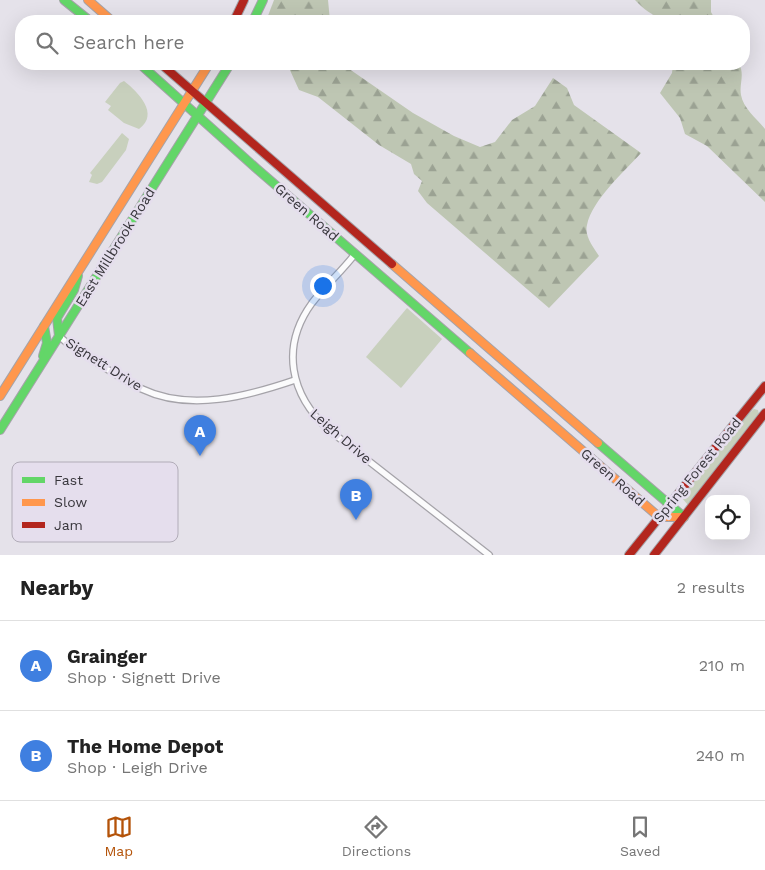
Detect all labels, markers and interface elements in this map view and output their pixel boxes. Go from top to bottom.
search box [15,15,750,70]
icon: search [33,29,61,57]
text: Search here [73,31,184,54]
street label: Green Road [272,180,342,244]
street label: East Millbrook Road [72,185,158,309]
your location [310,273,336,299]
street label: Signett Drive [63,334,145,394]
street label: Leigh Drive [307,405,375,467]
street label: Spring Forest Road [650,414,744,526]
pin: A [184,415,216,456]
street label: Green Road [578,445,648,509]
legend [12,462,178,542]
text: Fast [54,472,83,488]
pin: B [340,479,372,520]
text: Slow [54,494,87,510]
map controls [705,495,750,540]
button: locate [705,495,750,540]
text: Jam [54,517,83,533]
text: Nearby [20,575,93,600]
text: 2 results [677,578,745,597]
text: Grainger [67,645,147,668]
text: A [31,656,41,675]
text: 210 m [699,656,745,675]
text: Shop · Signett Drive [67,668,221,687]
text: The Home Depot [67,735,223,758]
text: B [31,746,41,765]
text: 240 m [696,746,745,765]
text: Shop · Leigh Drive [67,758,208,777]
tab: Map [104,813,133,859]
tab: Directions [342,813,411,859]
tab: Saved [620,813,661,859]

